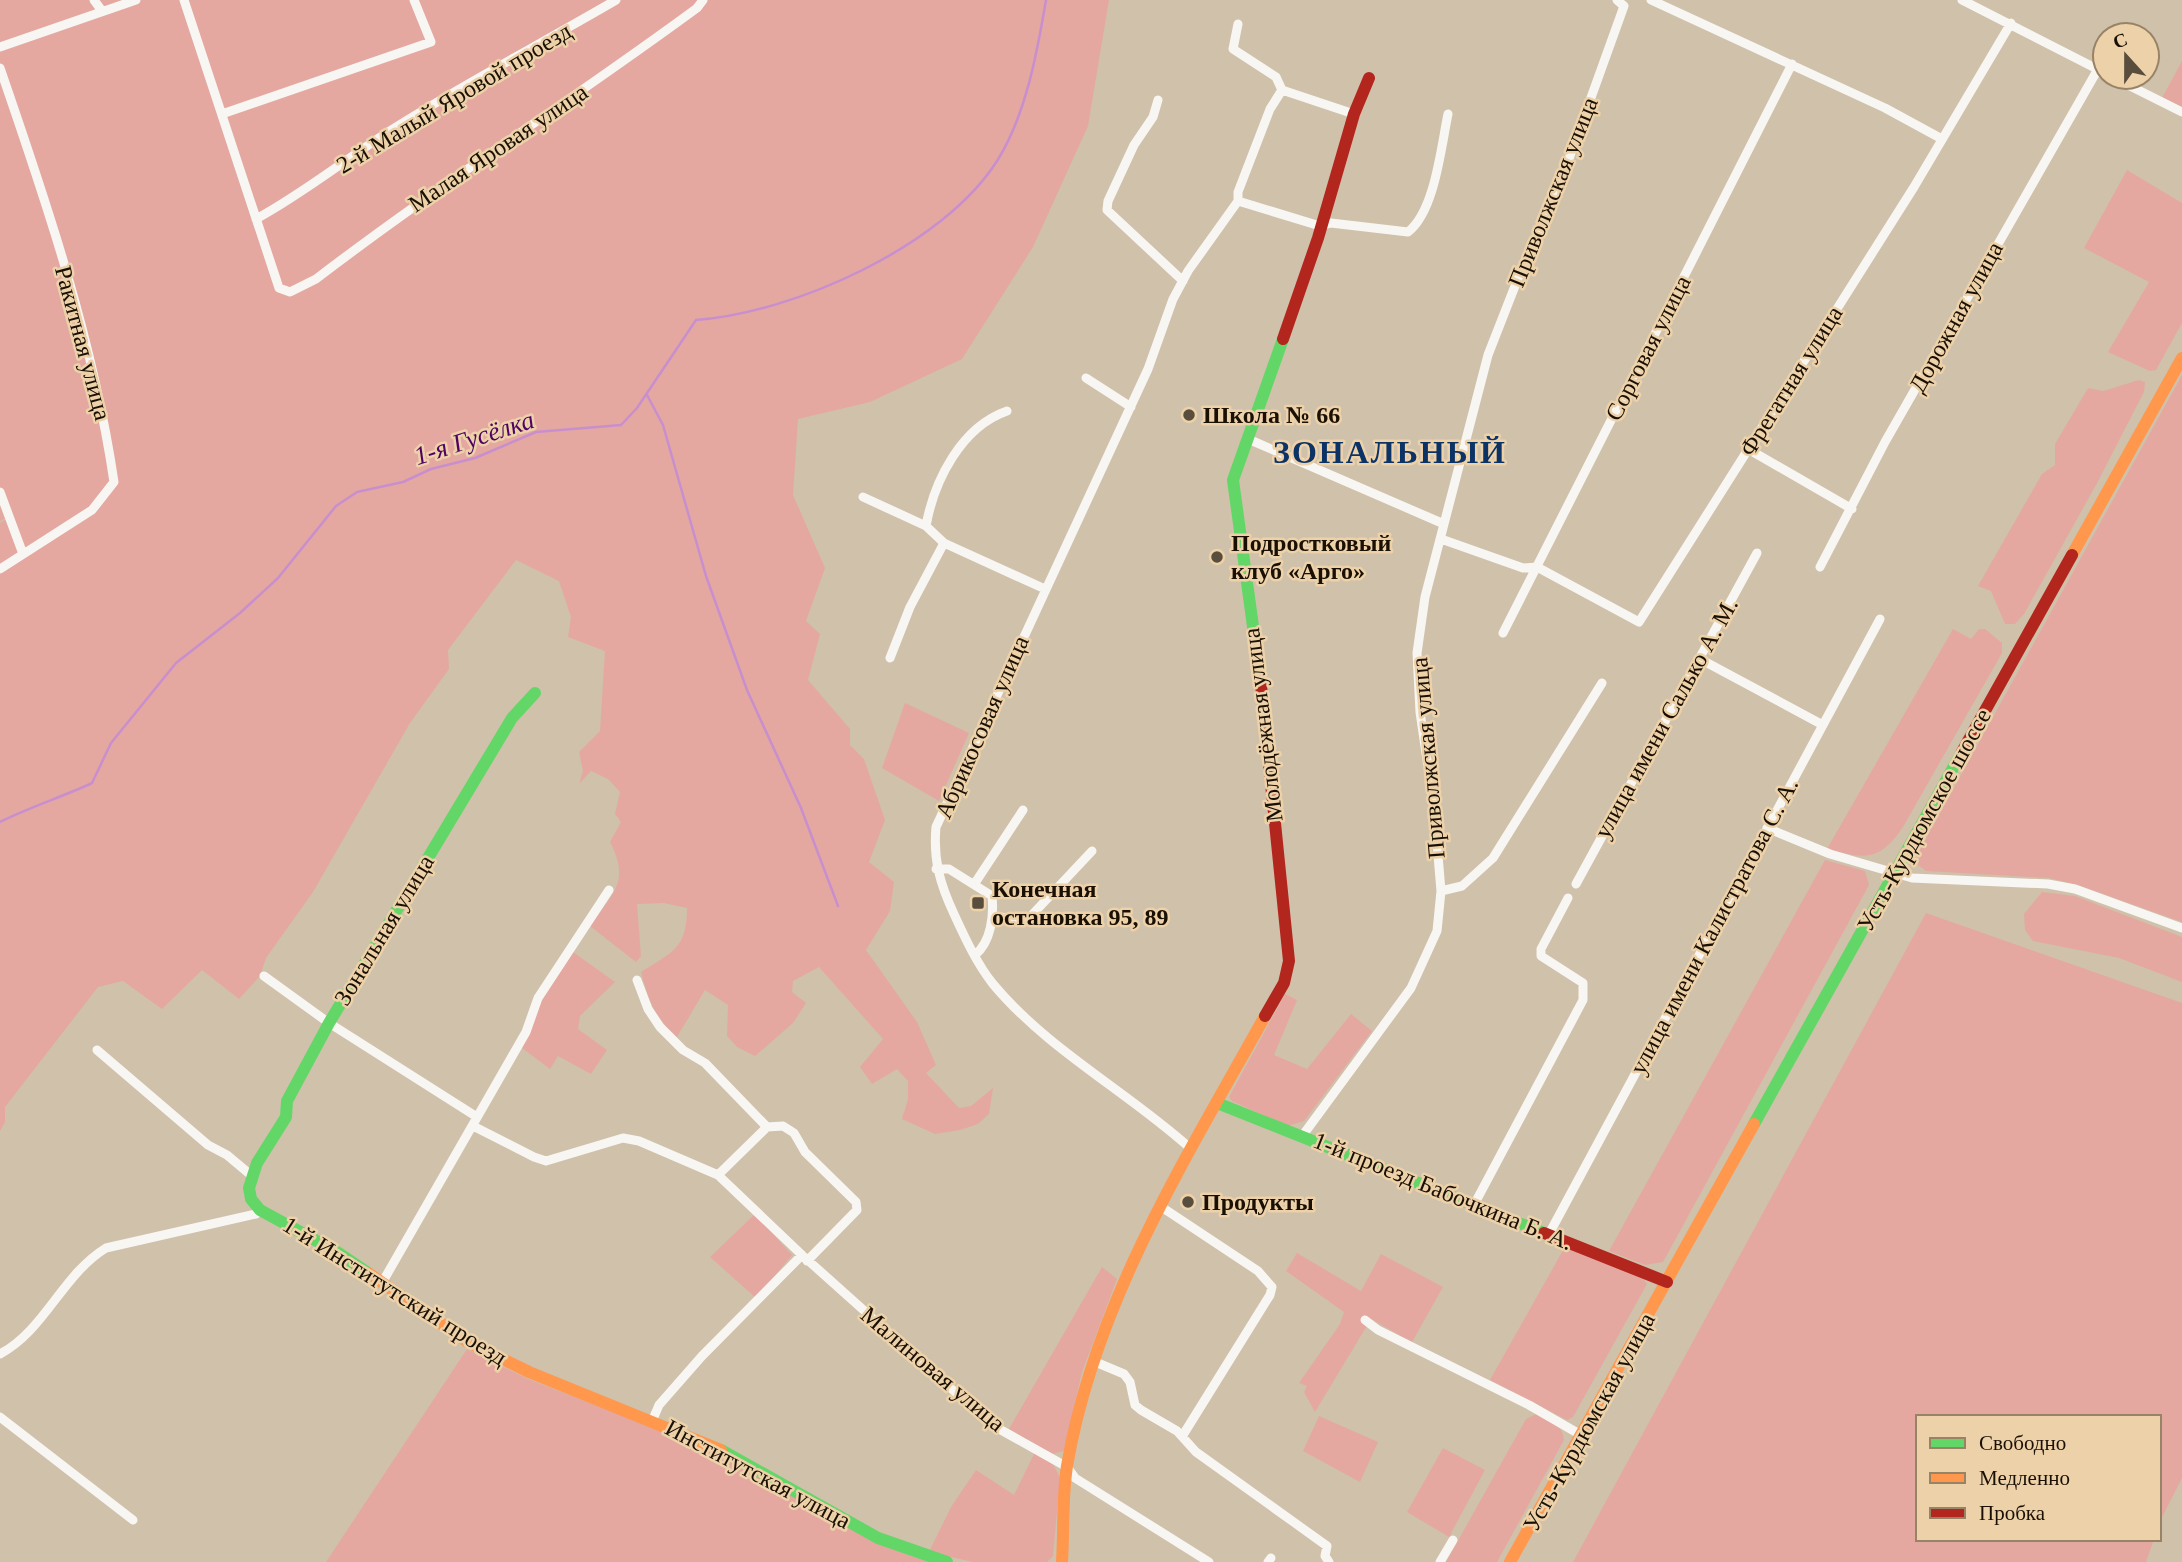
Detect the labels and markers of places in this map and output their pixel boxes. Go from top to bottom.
place label: Школа № 66 [1203,402,1340,428]
marker: Школа № 66 [1181,407,1197,423]
place label: Подростковый клуб «Арго» [1231,530,1392,584]
marker: Подростковый клуб «Арго» [1209,549,1225,565]
place label: Конечная остановка 95, 89 [992,876,1168,930]
marker: Конечная остановка 95, 89 [970,895,986,911]
place label: Продукты [1202,1189,1314,1215]
marker: Продукты [1180,1194,1196,1210]

